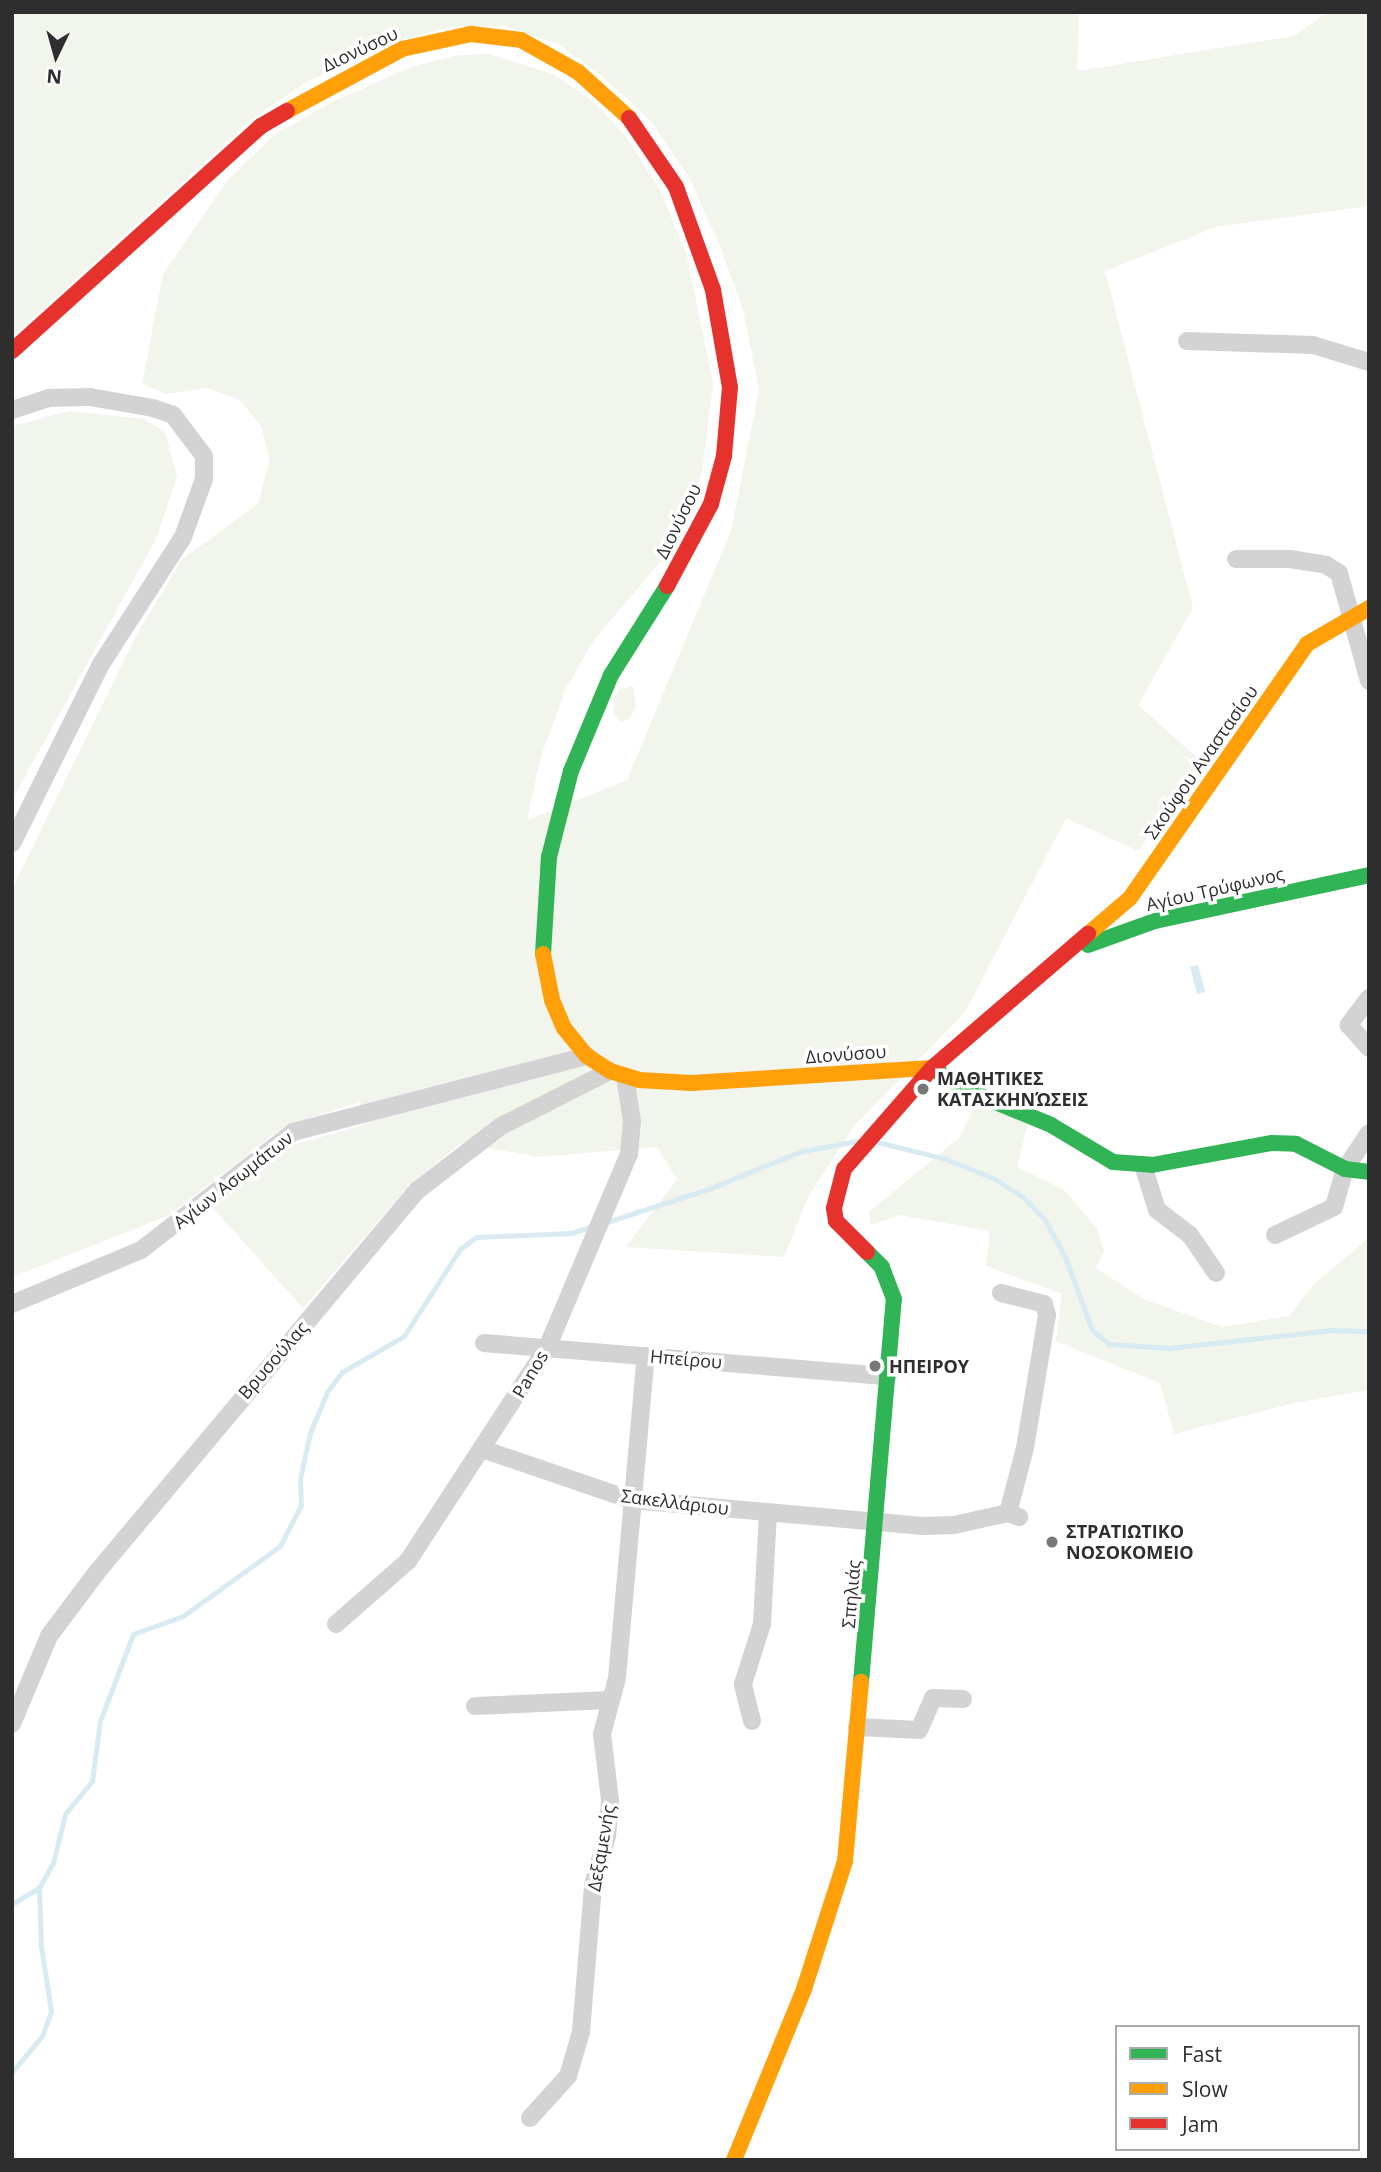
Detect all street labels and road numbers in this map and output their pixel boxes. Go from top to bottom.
street label: Διονύσου [319,22,401,76]
street label: Διονύσου [651,480,705,562]
street label: Σκούφου Αναστασίου [1140,681,1262,843]
street label: Αγίου Τρύφωνος [1144,863,1286,915]
street label: Διονύσου [805,1040,887,1068]
street label: Αγίων Ασωμάτων [169,1127,297,1233]
street label: Βρυσούλας [234,1317,312,1403]
street label: Ηπείρου [649,1345,723,1373]
street label: Panos [508,1346,552,1402]
street label: Σακελλάριου [620,1485,730,1519]
street label: Σπηλιάς [837,1559,865,1629]
street label: Δεξαμενής [583,1803,619,1893]

